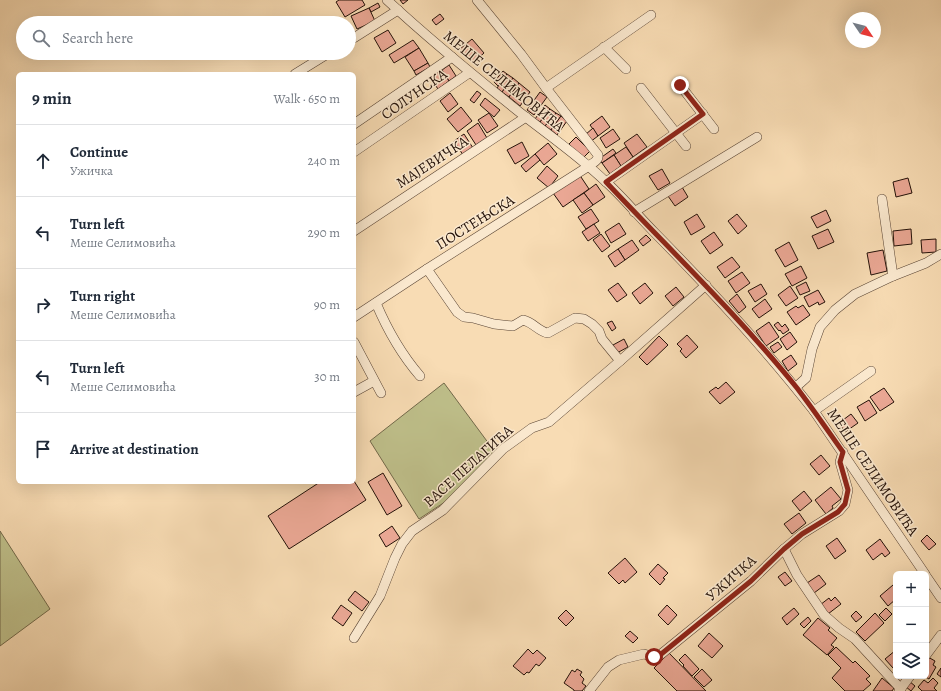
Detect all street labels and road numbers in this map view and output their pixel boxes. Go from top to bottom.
street label: МЕШЕ СЕЛИМОВИЋА [439,26,569,136]
street label: СОЛУНСКА [377,64,451,124]
street label: МАЈЕВИЧКА [392,131,472,193]
street label: ПОСТЕЊСКА [432,190,518,254]
street label: МЕШЕ СЕЛИМОВИЋА [823,404,923,540]
street label: ВАСЕ ПЕЛАГИЋА [419,420,517,512]
street label: УЖИЧКА [702,550,761,605]

